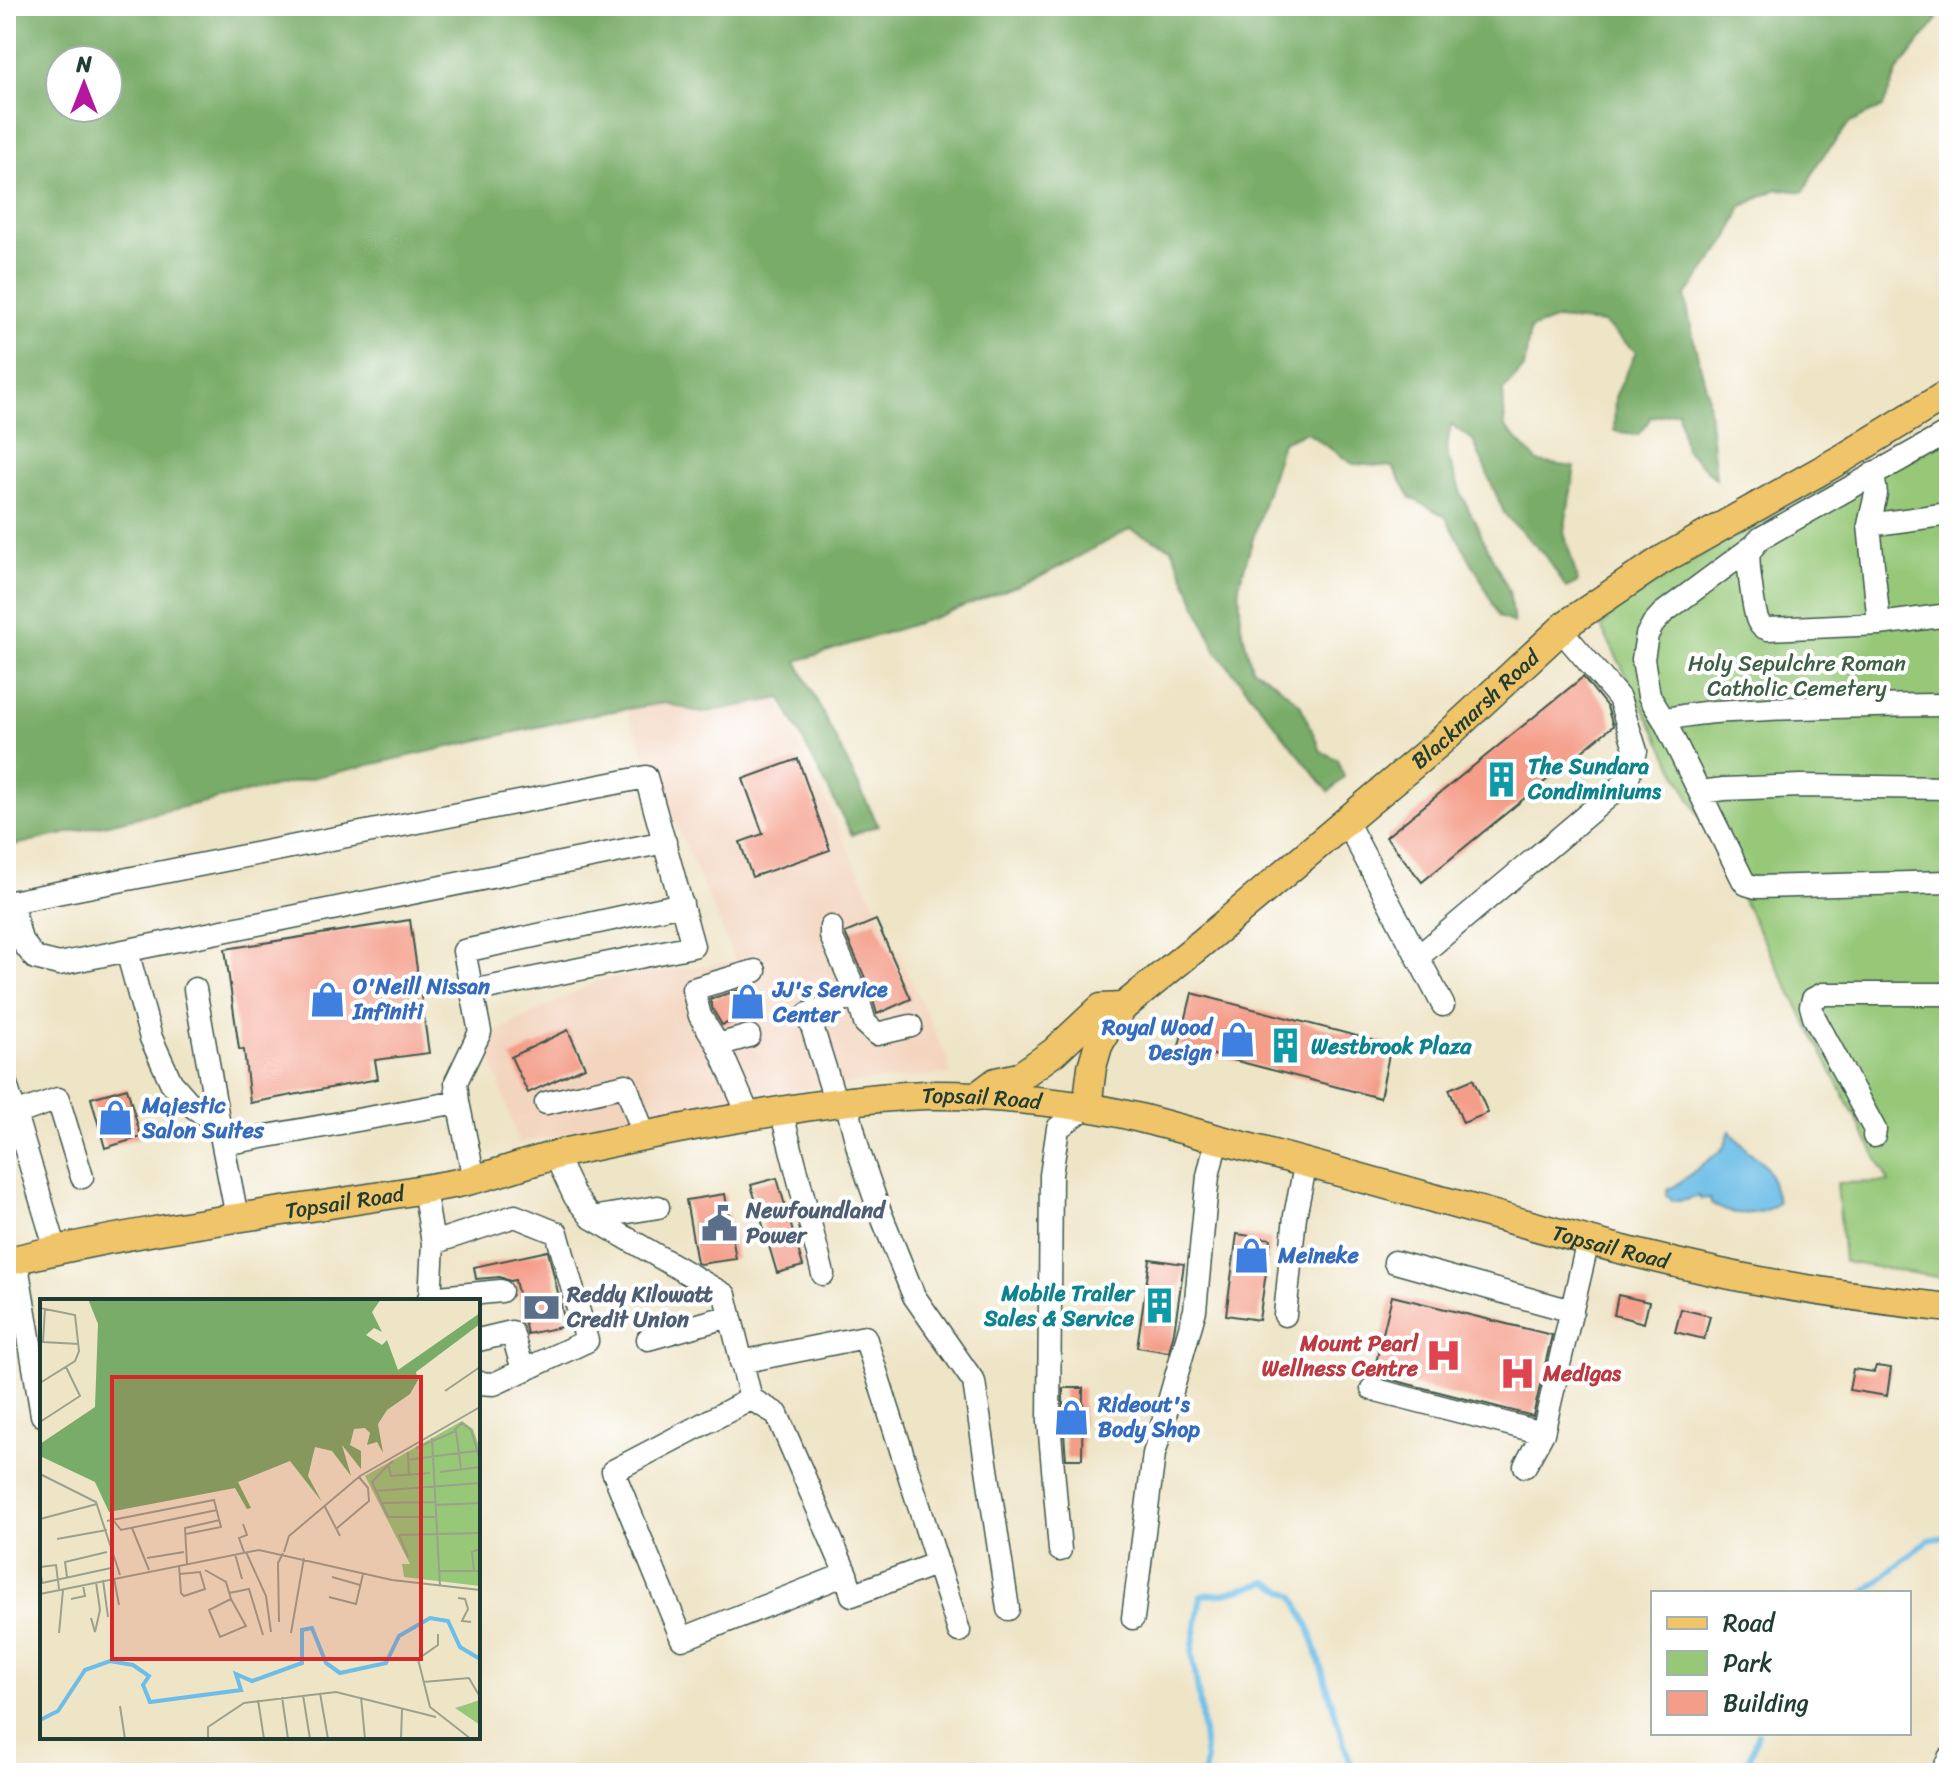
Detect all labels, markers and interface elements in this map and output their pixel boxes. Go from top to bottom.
north arrow [44,44,124,124]
text: N [75,45,92,84]
street label: Blackmarsh Road [1402,638,1550,779]
park label: Holy Sepulchre Roman Catholic Cemetery [1688,644,1906,708]
place label: The Sundara Condiminiums [1527,747,1662,811]
building icon: The Sundara Condiminiums [1483,760,1521,798]
place label: O'Neill Nissan Infiniti [352,967,490,1031]
place label: JJ's Service Center [771,970,888,1034]
shop icon: O'Neill Nissan Infiniti [308,980,346,1018]
shop icon: JJ's Service Center [728,983,766,1021]
place label: Royal Wood Design [1101,1008,1214,1072]
shop icon: Royal Wood Design [1219,1021,1257,1059]
building icon: Westbrook Plaza [1266,1027,1304,1065]
place label: Westbrook Plaza [1311,1027,1472,1066]
street label: Topsail Road [922,1075,1045,1121]
place label: Majestic Salon Suites [141,1086,265,1150]
shop icon: Majestic Salon Suites [97,1099,135,1137]
street label: Topsail Road [283,1173,408,1230]
place label: Newfoundland Power [745,1191,887,1255]
public building icon: Newfoundland Power [701,1204,739,1242]
street label: Topsail Road [1548,1212,1675,1280]
shop icon: Meineke [1233,1236,1271,1274]
place label: Meineke [1277,1236,1359,1275]
place label: Mobile Trailer Sales & Service [983,1274,1136,1338]
place label: Reddy Kilowatt Credit Union [566,1275,714,1339]
building icon: Mobile Trailer Sales & Service [1141,1287,1179,1325]
bank icon: Reddy Kilowatt Credit Union [522,1288,560,1326]
inset map [40,1299,480,1739]
place label: Mount Pearl Wellness Centre [1262,1324,1420,1388]
hospital icon: Mount Pearl Wellness Centre [1425,1337,1463,1375]
hospital icon: Medigas [1498,1354,1536,1392]
place label: Medigas [1542,1354,1622,1393]
place label: Rideout's Body Shop [1097,1385,1200,1449]
shop icon: Rideout's Body Shop [1053,1398,1091,1436]
legend [1651,1591,1911,1735]
text: Road [1723,1602,1777,1644]
text: Park [1723,1642,1772,1684]
text: Building [1723,1682,1809,1724]

